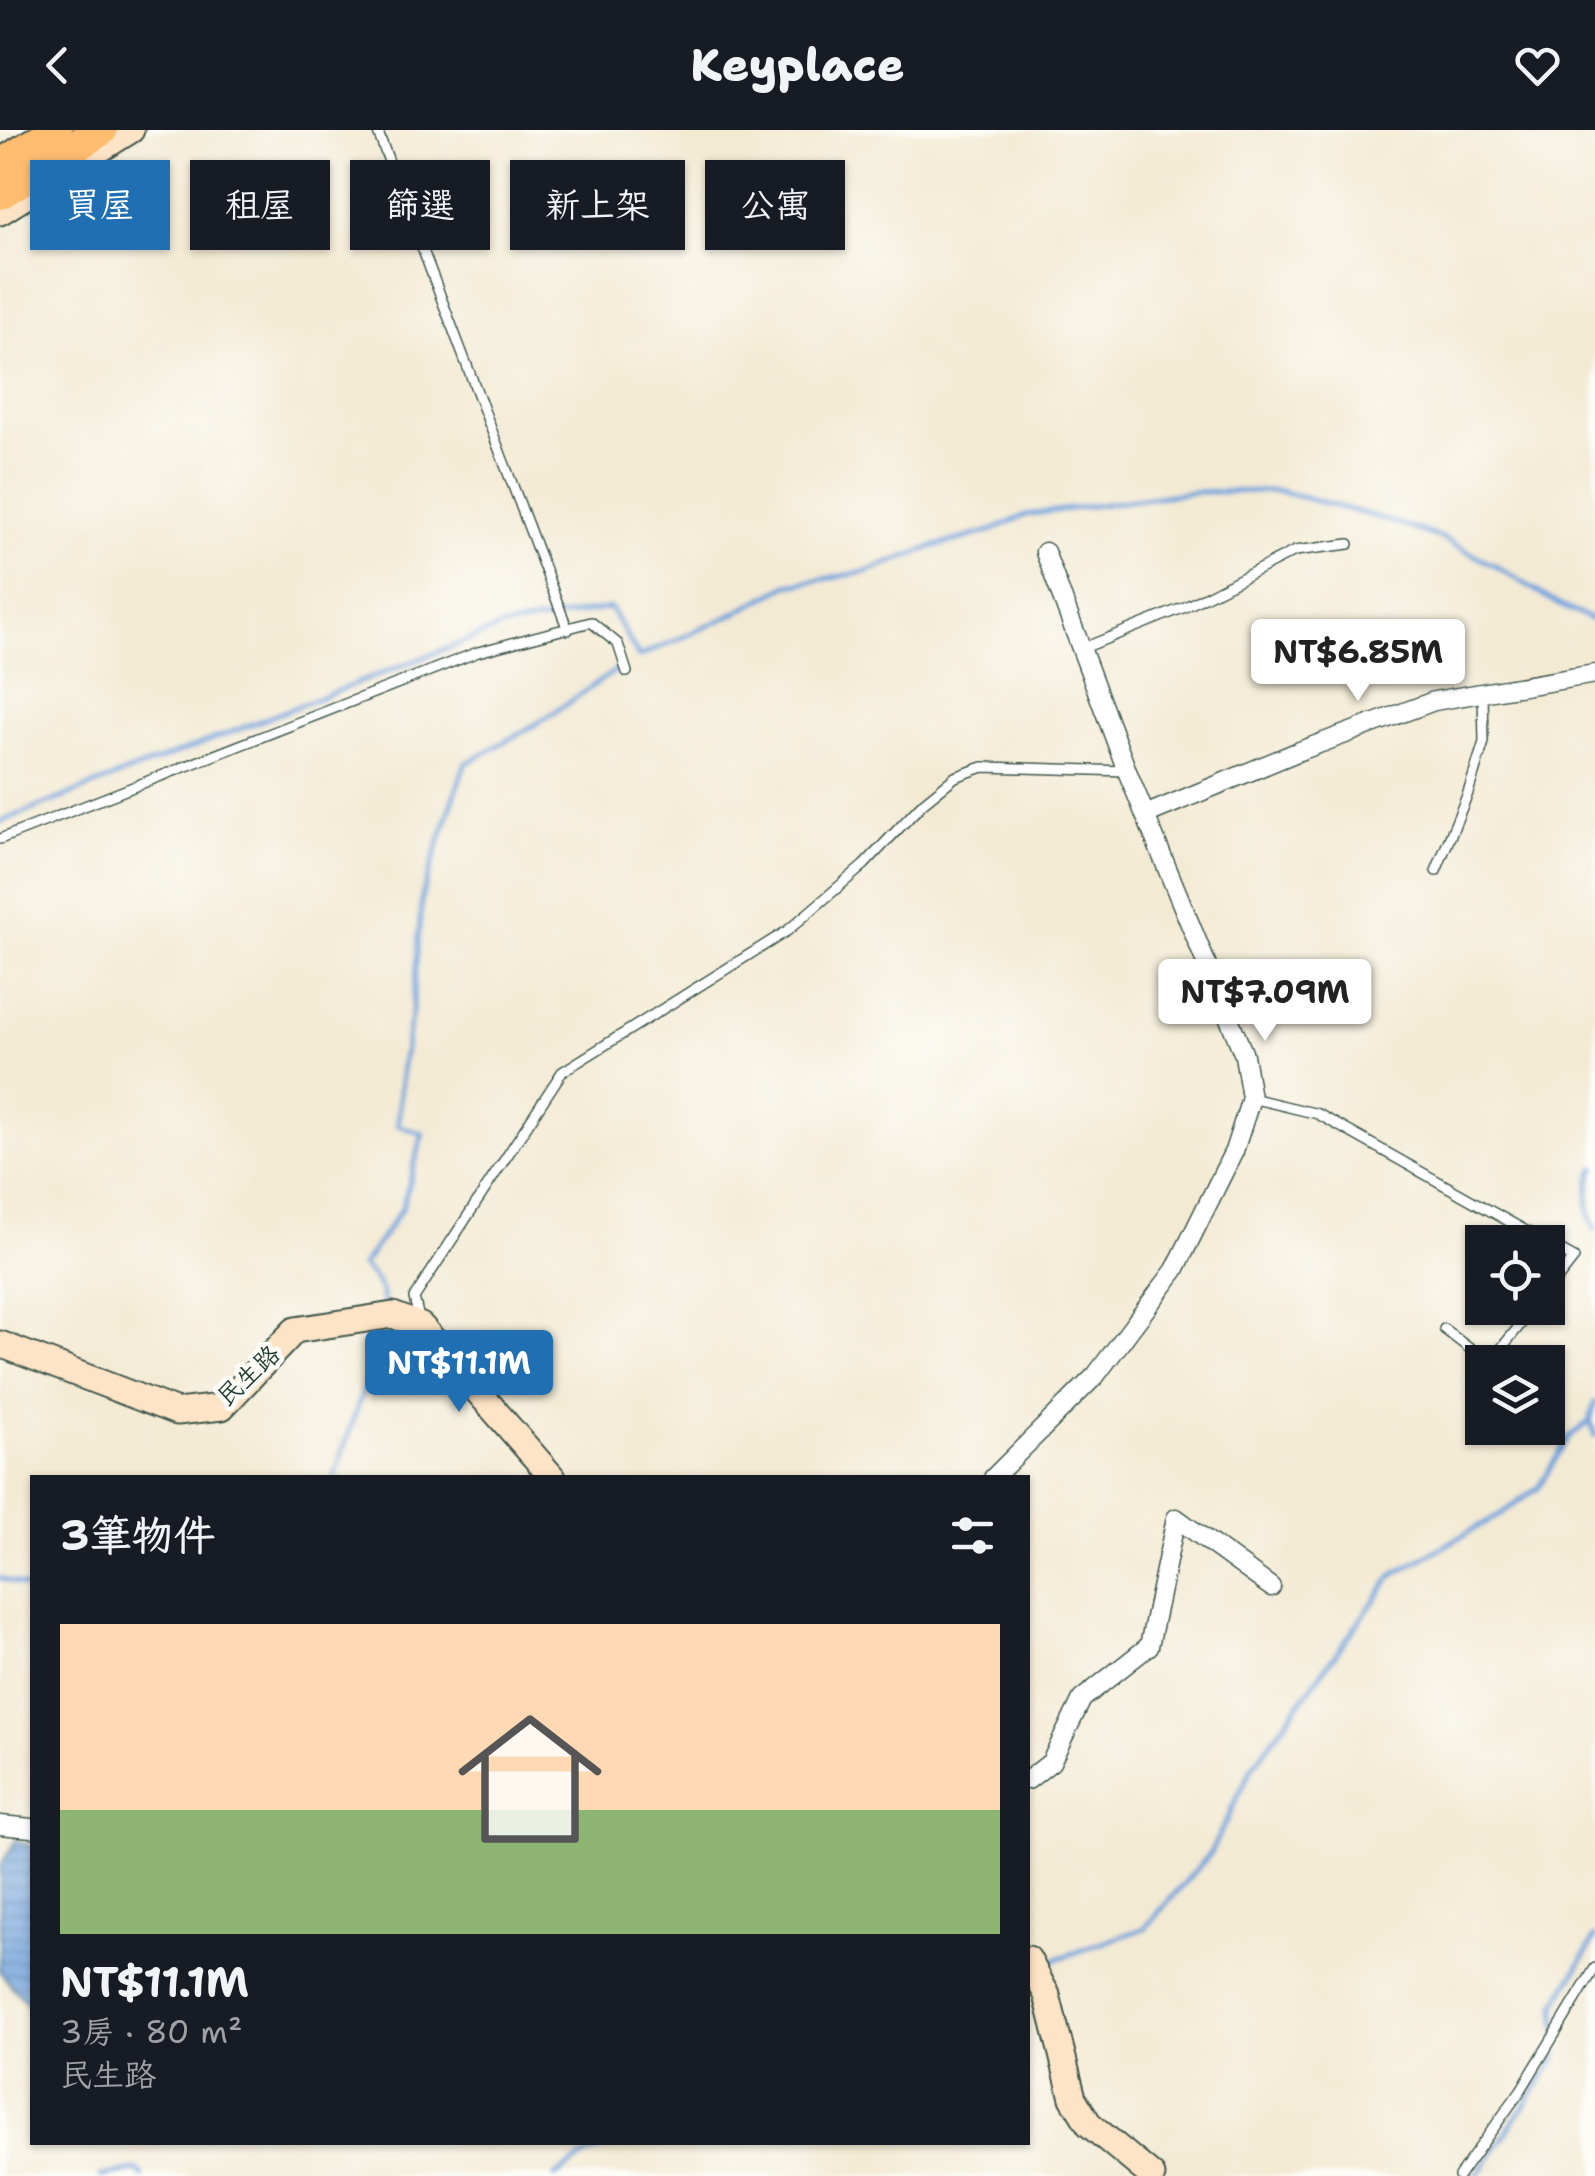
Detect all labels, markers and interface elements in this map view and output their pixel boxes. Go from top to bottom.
text: Keyplace [691,35,904,95]
icon: back [30,38,85,93]
icon: heart [1510,38,1565,93]
chip: 買屋 [30,160,170,250]
chip: 租屋 [190,160,330,250]
chip: 篩選 [350,160,490,250]
chip: 新上架 [510,160,685,250]
chip: 公寓 [705,160,845,250]
pin: NT$6.85M [1255,619,1461,704]
text: NT$6.85M [1273,630,1443,673]
pin: NT$7.09M [1162,959,1368,1044]
text: NT$7.09M [1180,970,1350,1013]
map controls [1465,1225,1565,1445]
button: locate [1465,1225,1565,1325]
pin: NT$11.1M [356,1330,562,1415]
street label: 民生路 [209,1337,287,1413]
text: NT$11.1M [387,1341,531,1384]
button: layers [1465,1345,1565,1445]
text: 3筆物件 [60,1507,215,1563]
icon: filters [945,1508,1000,1563]
icon: home [440,1689,620,1869]
text: NT$11.1M [60,1954,249,2010]
text: 3房 · 80 m² [60,2010,243,2053]
text: 民生路 [60,2053,156,2096]

